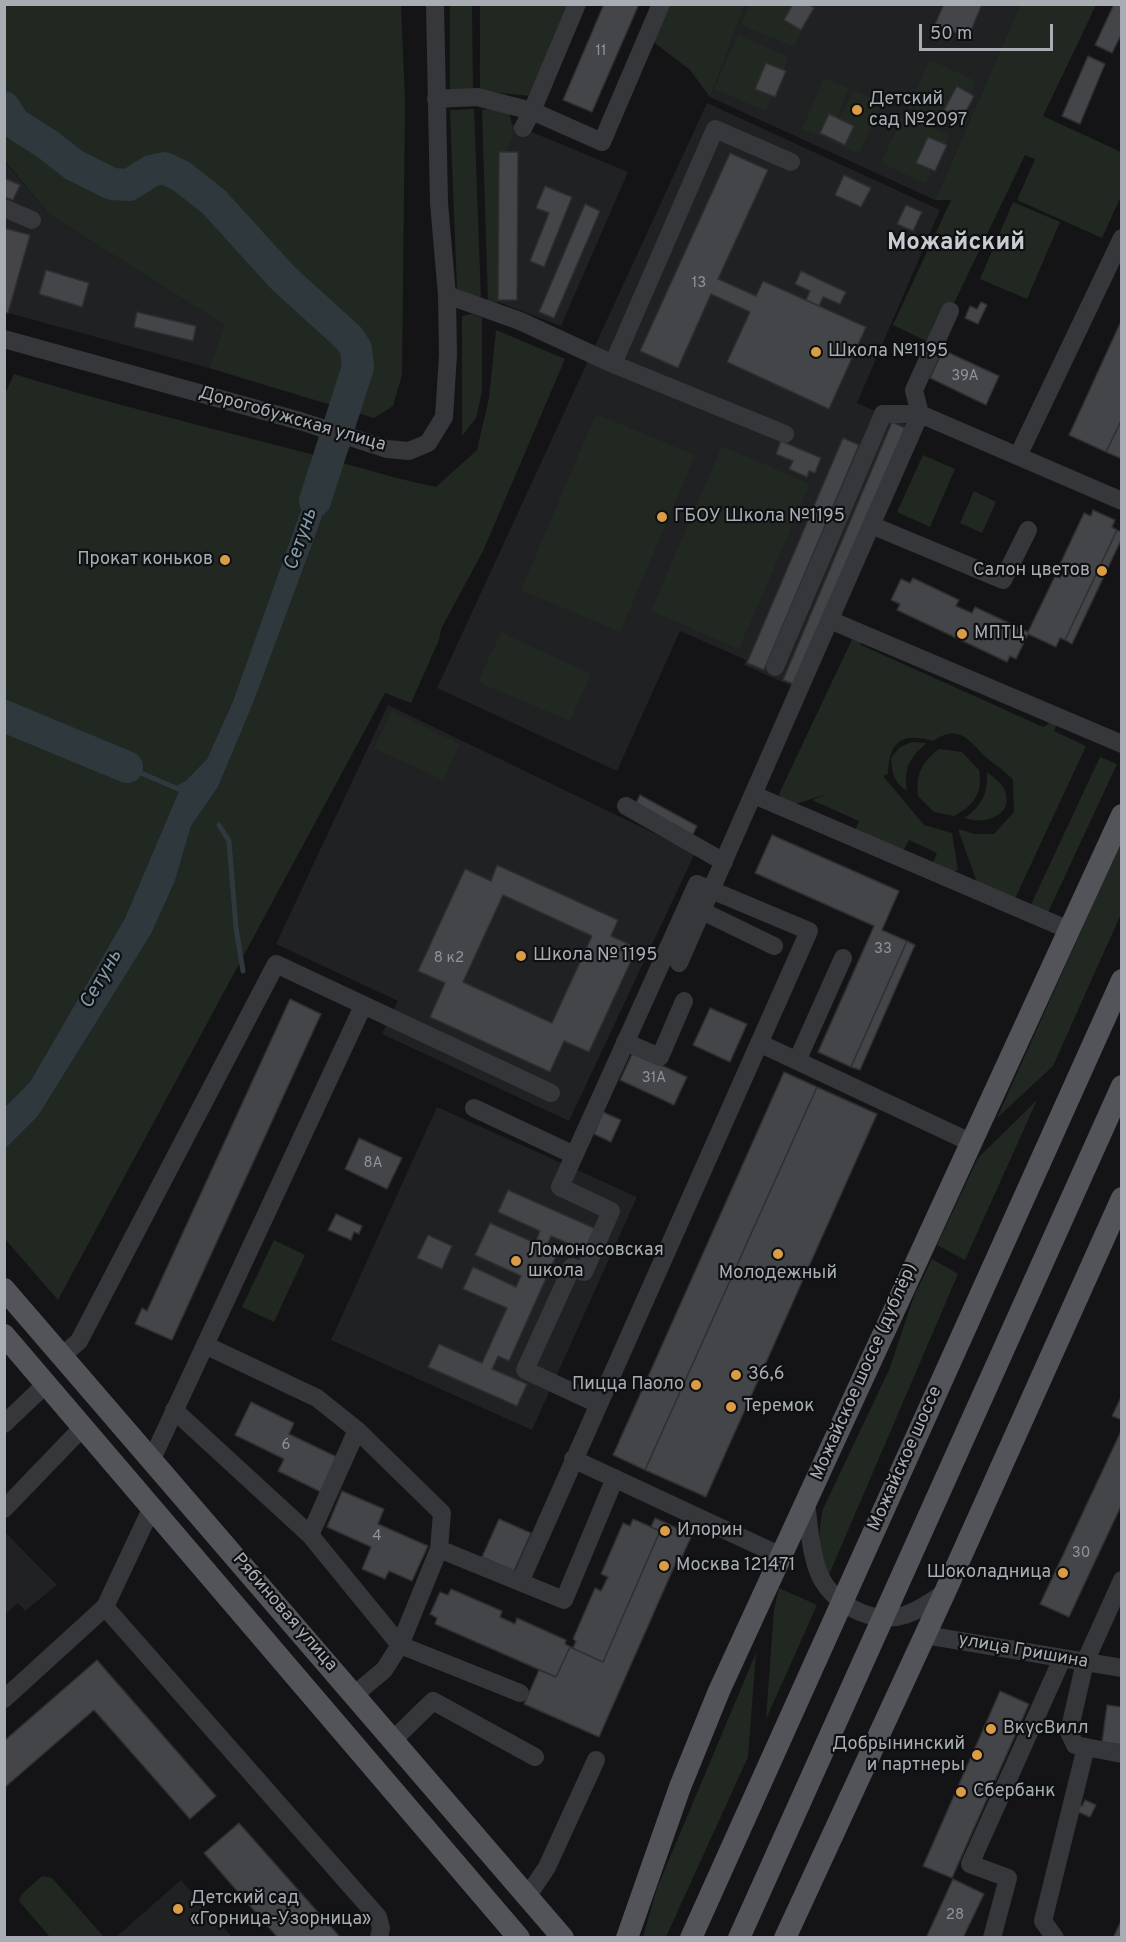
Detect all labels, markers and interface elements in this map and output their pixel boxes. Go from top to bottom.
scale bar [922,12,1056,50]
text: 50 m [930,23,972,46]
house number: 11 [595,43,607,61]
place label: Детский сад №2097 [869,89,967,132]
marker: Детский сад №2097 [850,103,864,117]
district label: Можайский [887,230,1025,258]
house number: 13 [692,275,706,293]
place label: Школа №1195 [828,341,948,363]
marker: Школа №1195 [809,345,823,359]
house number: 39А [951,368,979,386]
street label: Дорогобужская улица [196,383,388,457]
water label: Сетунь [280,506,324,574]
place label: ГБОУ Школа №1195 [674,506,845,528]
marker: ГБОУ Школа №1195 [655,510,669,524]
place label: Прокат коньков [77,549,213,571]
marker: Прокат коньков [218,553,232,567]
place label: Салон цветов [973,560,1090,582]
marker: Салон цветов [1095,564,1109,578]
place label: МПТЦ [974,623,1024,645]
marker: МПТЦ [955,627,969,641]
house number: 33 [874,941,892,959]
place label: Школа № 1195 [533,945,657,967]
water label: Сетунь [76,946,128,1014]
marker: Школа № 1195 [514,949,528,963]
house number: 8 к2 [434,950,464,968]
house number: 31А [642,1070,666,1088]
house number: 8А [363,1155,383,1173]
place label: Ломоносовская школа [528,1240,664,1282]
marker: Молодежный [771,1247,785,1261]
marker: Ломоносовская школа [509,1254,523,1268]
street label: Можайское шоссе (дублёр) [807,1260,923,1484]
place label: Молодежный [719,1263,837,1285]
place label: 36,6 [748,1364,784,1386]
marker: 36,6 [729,1368,743,1382]
place label: Пицца Паоло [572,1374,684,1396]
marker: Пицца Паоло [689,1378,703,1392]
street label: Можайское шоссе [864,1383,948,1535]
place label: Теремок [743,1396,814,1418]
marker: Теремок [724,1400,738,1414]
house number: 6 [282,1437,290,1455]
place label: Илорин [677,1520,743,1542]
marker: Илорин [658,1524,672,1538]
house number: 4 [372,1528,382,1546]
house number: 30 [1072,1545,1090,1563]
street label: Рябиновая улица [227,1550,341,1676]
place label: Москва 121471 [676,1555,795,1577]
marker: Москва 121471 [657,1559,671,1573]
place label: Шоколадница [927,1562,1051,1584]
marker: Шоколадница [1056,1566,1070,1580]
street label: улица Гришина [957,1630,1089,1674]
place label: ВкусВилл [1003,1718,1088,1740]
marker: ВкусВилл [984,1722,998,1736]
place label: Добрынинский и партнеры [832,1734,965,1776]
marker: Добрынинский и партнеры [970,1748,984,1762]
place label: Сбербанк [973,1781,1056,1803]
marker: Сбербанк [954,1785,968,1799]
place label: Детский сад «Горница-Узорница» [190,1888,371,1930]
marker: Детский сад «Горница-Узорница» [171,1902,185,1916]
house number: 28 [946,1907,964,1925]

